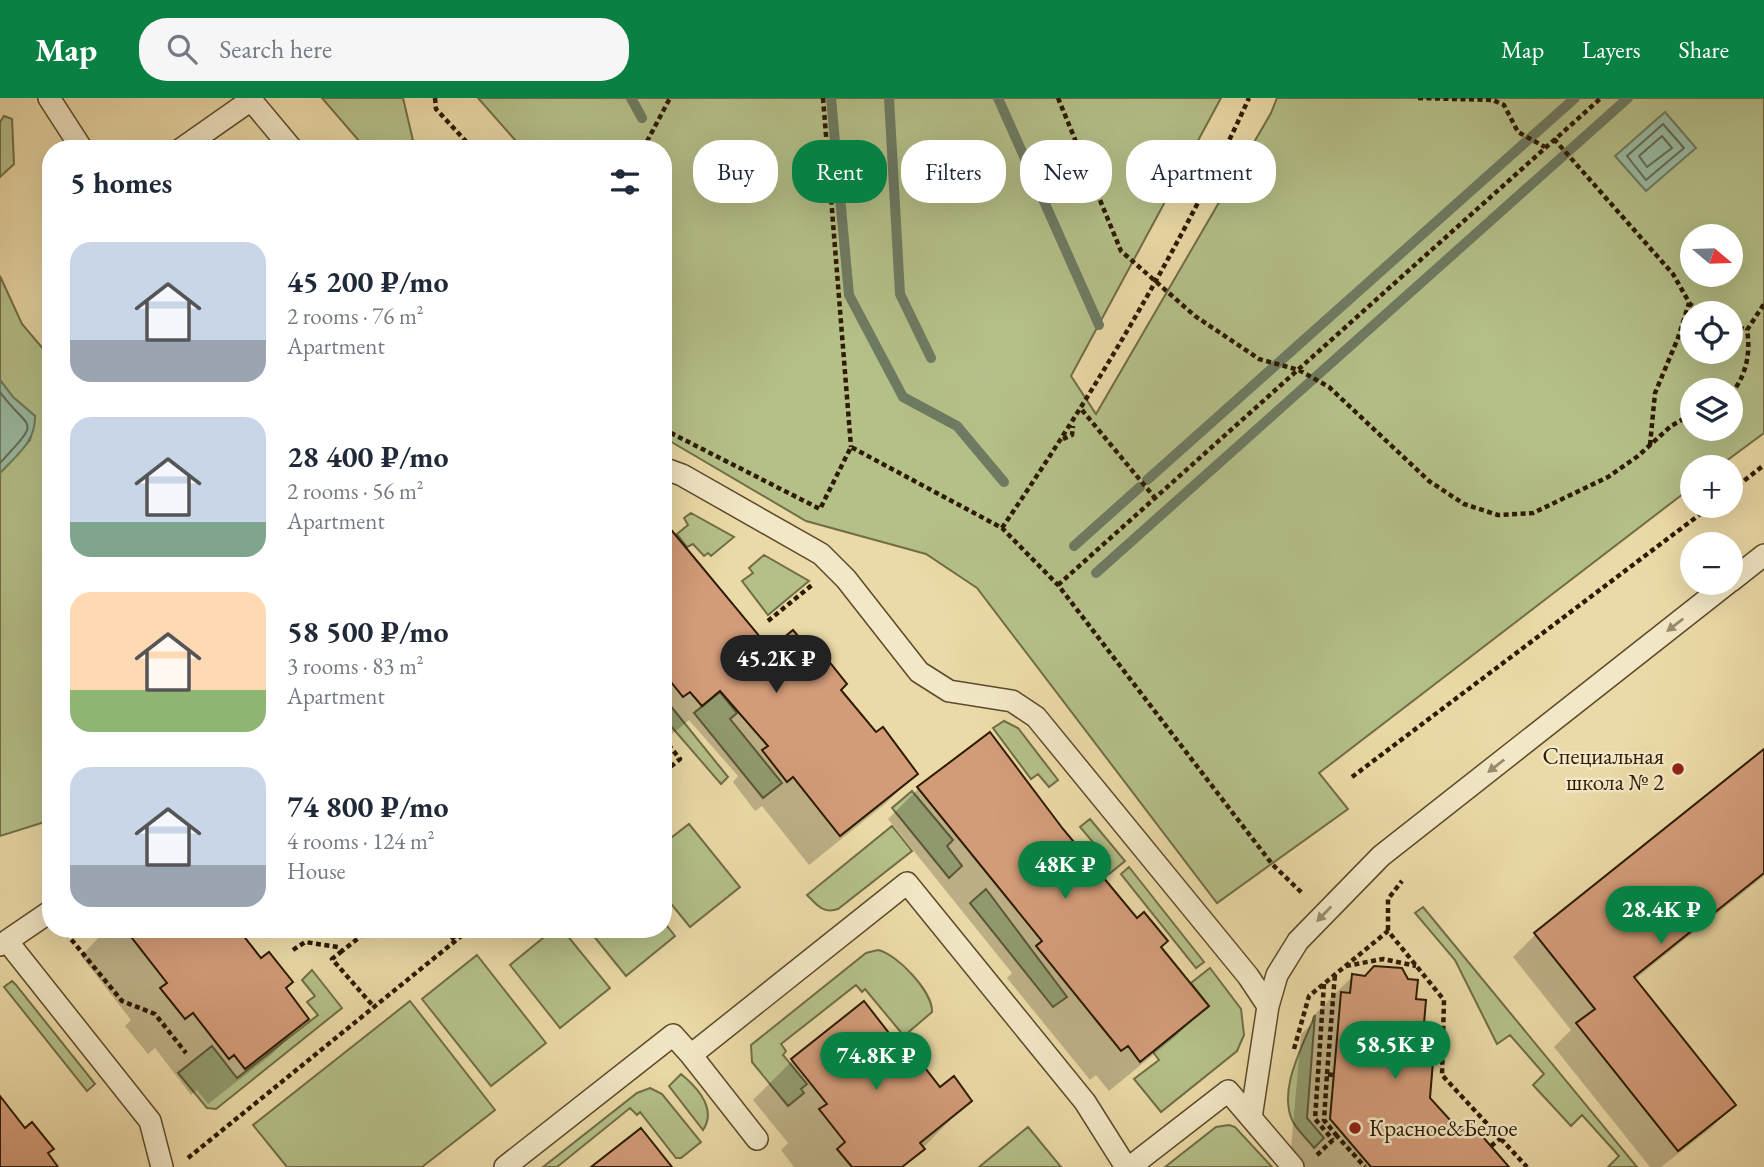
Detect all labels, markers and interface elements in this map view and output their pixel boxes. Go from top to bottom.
search box [139,18,629,81]
text: Map [35,28,97,71]
icon: search [163,30,201,68]
text: Search here [219,32,332,66]
text: Map [1501,34,1544,65]
text: Layers [1582,34,1641,65]
text: Share [1679,34,1729,65]
chip: Buy [693,140,778,203]
chip: Rent [792,140,887,203]
chip: Filters [901,140,1006,203]
chip: New [1020,140,1112,203]
chip: Apartment [1126,140,1276,203]
text: 5 homes [70,163,172,202]
icon: filters [606,163,644,201]
north arrow [1680,224,1743,287]
map controls [1680,224,1743,595]
text: 45 200 ₽/mo [287,262,449,301]
icon: home [126,270,210,354]
text: 2 rooms · 76 m² [287,301,424,331]
button: locate [1680,301,1743,364]
text: Apartment [287,331,385,361]
button: layers [1680,378,1743,441]
text: 28 400 ₽/mo [287,437,449,476]
icon: home [126,445,210,529]
button: + [1680,455,1743,518]
text: 2 rooms · 56 m² [287,476,424,506]
text: Apartment [287,506,385,536]
button: − [1680,532,1743,595]
text: 58 500 ₽/mo [287,612,449,651]
one-way arrow [1666,617,1684,632]
icon: home [126,620,210,704]
pin: 45.2K ₽ [711,636,841,695]
text: 45.2K ₽ [736,643,816,673]
text: 3 rooms · 83 m² [287,651,424,681]
text: Apartment [287,681,385,711]
place label: Специальная школа № 2 [1543,741,1664,797]
one-way arrow [1487,758,1505,772]
marker: Специальная школа № 2 [1670,761,1686,777]
text: 74 800 ₽/mo [287,787,449,826]
icon: home [126,795,210,879]
text: 4 rooms · 124 m² [287,826,435,856]
pin: 48K ₽ [1016,842,1114,901]
text: 48K ₽ [1034,849,1096,879]
text: House [287,856,346,886]
pin: 28.4K ₽ [1596,886,1726,946]
text: 28.4K ₽ [1621,894,1701,924]
one-way arrow [1315,905,1332,922]
pin: 58.5K ₽ [1330,1021,1460,1081]
text: 58.5K ₽ [1355,1029,1435,1059]
pin: 74.8K ₽ [811,1032,941,1092]
text: 74.8K ₽ [836,1040,916,1070]
place label: Красное&Белое [1369,1113,1518,1143]
marker: Красное&Белое [1347,1120,1363,1136]

